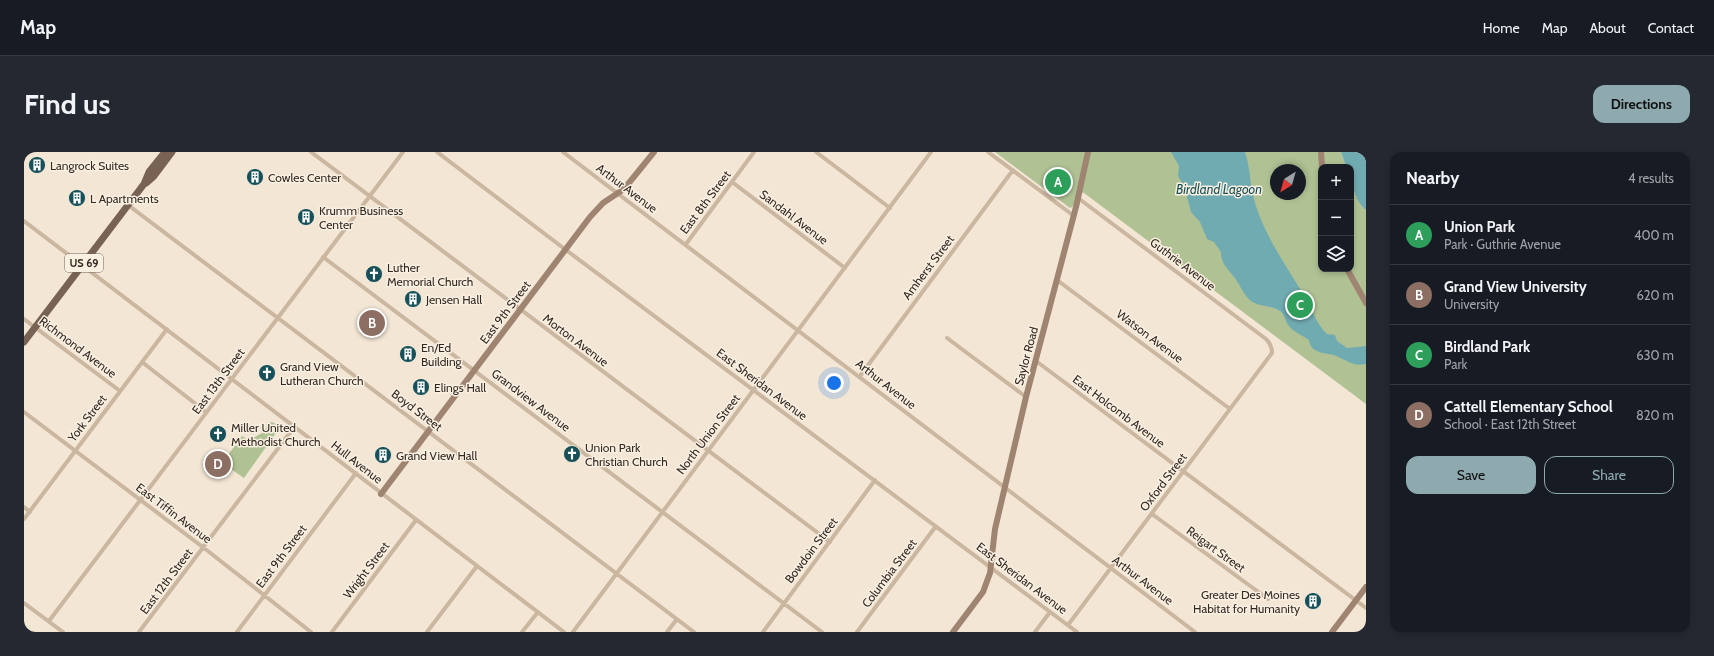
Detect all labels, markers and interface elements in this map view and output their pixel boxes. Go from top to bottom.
text: Map [20,16,56,39]
text: Home [1483,19,1520,37]
text: Map [1542,19,1567,37]
text: About [1589,19,1626,37]
text: Contact [1648,19,1694,37]
button: Directions [1593,85,1690,123]
text: Find us [24,87,110,121]
building icon: Langrock Suites [27,155,47,175]
place label: Langrock Suites [50,158,129,173]
street label: Arthur Avenue [594,160,660,216]
north arrow [1270,164,1306,200]
map controls [1318,164,1354,272]
button: + [1318,164,1354,200]
building icon: Cowles Center [245,167,265,187]
street label: East 8th Street [676,167,734,237]
pin: A [1045,167,1071,197]
text: Nearby [1406,168,1459,188]
place label: Cowles Center [268,170,341,185]
text: 4 results [1628,170,1674,186]
water label: Birdland Lagoon [1176,181,1262,197]
street label: Sandahl Avenue [757,186,831,248]
building icon: L Apartments [67,188,87,208]
place label: L Apartments [90,191,159,206]
button: − [1318,200,1354,236]
place label: Krumm Business Center [319,203,403,232]
building icon: Krumm Business Center [296,207,316,227]
text: Union Park [1444,218,1515,236]
text: A [1415,227,1423,243]
text: 400 m [1634,227,1674,243]
street label: Amherst Street [899,232,957,302]
street label: Guthrie Avenue [1147,235,1219,293]
button: layers [1318,236,1354,272]
text: Park · Guthrie Avenue [1444,236,1561,252]
road number: US 69 [65,254,103,272]
place label: Luther Memorial Church [387,260,473,289]
church icon: Luther Memorial Church [364,264,384,284]
street label: East 9th Street [476,278,534,346]
text: Grand View University [1444,278,1587,296]
text: B [1415,287,1423,303]
text: 620 m [1636,287,1674,303]
building icon: Jensen Hall [403,289,423,309]
pin: C [1287,290,1313,320]
place label: Jensen Hall [425,292,482,307]
text: University [1444,296,1499,312]
street label: Watson Avenue [1114,306,1186,366]
pin: B [359,308,385,338]
street label: Morton Avenue [540,311,612,369]
street label: Richmond Avenue [36,313,120,381]
street label: Saylor Road [1011,325,1041,387]
text: Birdland Park [1444,338,1530,356]
place label: En/Ed Building [421,340,463,369]
building icon: En/Ed Building [398,344,418,364]
street label: East 13th Street [188,345,248,417]
street label: East Sheridan Avenue [714,345,810,423]
text: C [1415,347,1423,363]
text: 630 m [1636,347,1674,363]
street label: Arthur Avenue [853,356,919,412]
text: Park [1444,356,1467,372]
place label: Grand View Lutheran Church [280,359,364,388]
church icon: Grand View Lutheran Church [257,363,277,383]
street label: Grandview Avenue [489,365,573,435]
street label: East Holcomb Avenue [1070,371,1168,451]
your location [824,373,844,393]
building icon: Elings Hall [411,377,431,397]
place label: Elings Hall [434,380,486,395]
street label: Boyd Street [389,386,445,434]
street label: York Street [64,391,110,445]
street label: North Union Street [673,391,743,477]
text: Cattell Elementary School [1444,398,1613,416]
text: D [1414,407,1424,423]
text: 820 m [1636,407,1674,423]
text: School · East 12th Street [1444,416,1576,432]
place label: Miller United Methodist Church [231,420,321,449]
church icon: Miller United Methodist Church [208,424,228,444]
street label: Hull Avenue [328,437,386,487]
place label: Union Park Christian Church [585,440,668,469]
church icon: Union Park Christian Church [562,444,582,464]
building icon: Grand View Hall [373,445,393,465]
place label: Grand View Hall [396,448,477,463]
pin: D [205,449,231,479]
street label: Oxford Street [1136,450,1190,514]
button: Save [1406,456,1536,494]
button: Share [1544,456,1674,494]
street label: East Tiffin Avenue [133,480,215,546]
street label: Bowdoin Street [781,514,841,586]
street label: East 9th Street [252,522,310,590]
street label: Reigart Street [1184,523,1248,575]
street label: Columbia Street [858,536,920,610]
street label: Wright Street [340,539,392,601]
street label: East Sheridan Avenue [974,539,1070,617]
street label: East 12th Street [136,545,196,617]
street label: Arthur Avenue [1110,552,1176,608]
place label: Greater Des Moines Habitat for Humanity [1193,587,1300,616]
building icon: Greater Des Moines Habitat for Humanity [1303,591,1323,611]

